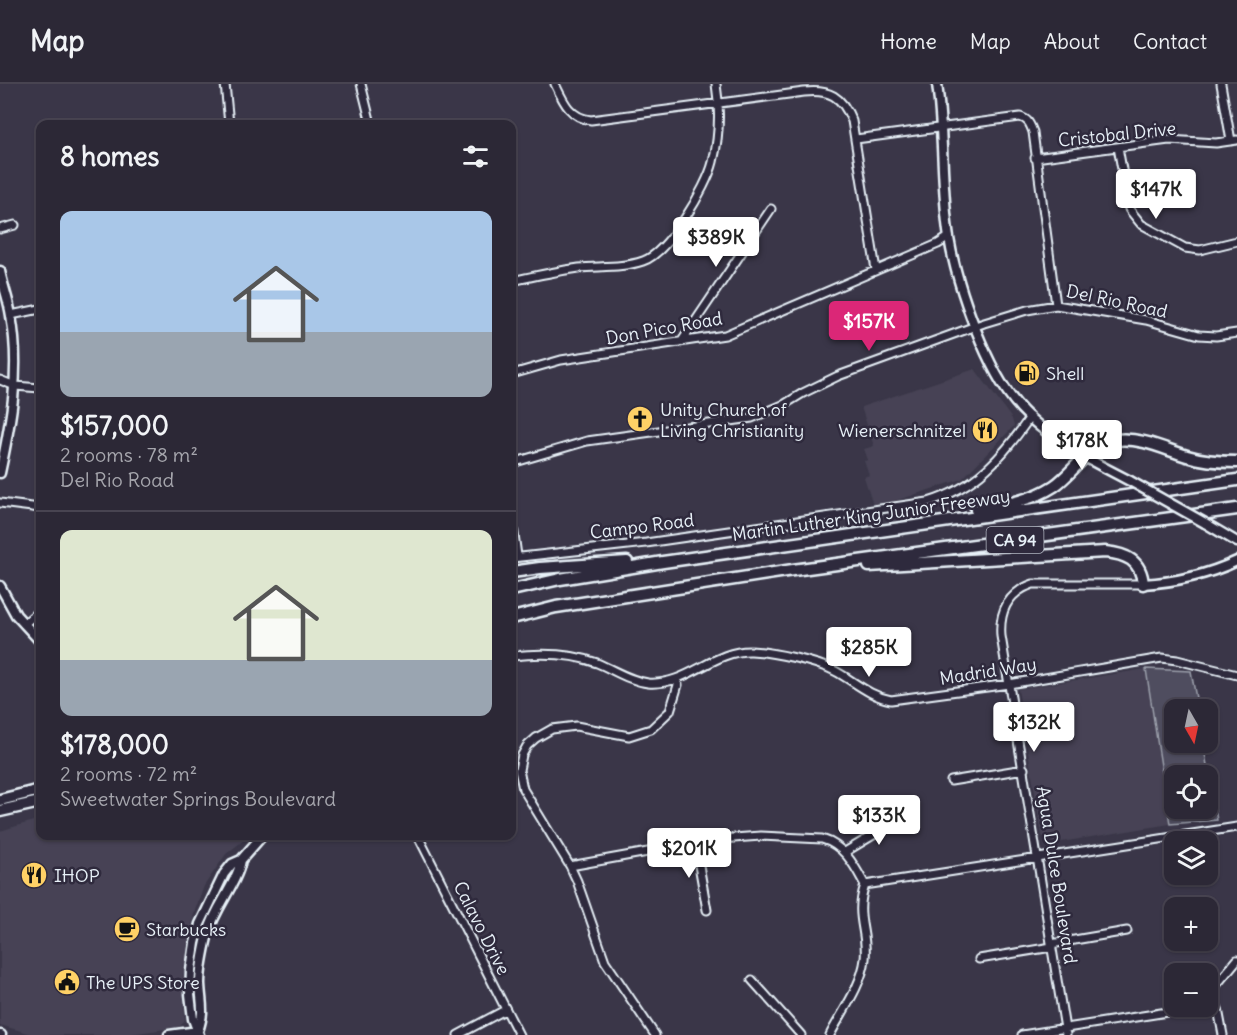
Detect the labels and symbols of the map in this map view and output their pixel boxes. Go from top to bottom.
street label: Cristobal Drive [1057,116,1177,152]
pin: $147K [1114,169,1198,220]
pin: $389K [674,217,758,268]
street label: Del Rio Road [1064,279,1170,323]
pin: $157K [827,301,911,352]
street label: Don Pico Road [604,306,725,350]
fuel station icon: Shell [1012,358,1042,388]
place label: Shell [1046,362,1084,385]
place label: Unity Church of Living Christianity [660,398,804,442]
church icon: Unity Church of Living Christianity [625,404,655,434]
restaurant icon: Wienerschnitzel [970,415,1000,445]
place label: Wienerschnitzel [838,419,966,442]
pin: $178K [1040,420,1124,471]
street label: Martin Luther King Junior Freeway [730,484,1012,546]
street label: Campo Road [589,508,696,544]
road number: CA 94 [986,527,1044,553]
pin: $285K [827,627,911,678]
street label: Madrid Way [938,652,1038,690]
north arrow [1164,699,1218,753]
pin: $132K [992,702,1076,753]
street label: Agua Dulce Boulevard [1032,785,1082,966]
pin: $133K [837,795,921,846]
pin: $201K [647,828,731,879]
restaurant icon: IHOP [19,860,49,890]
place label: IHOP [54,864,100,887]
street label: Calavo Drive [449,877,515,979]
cafe icon: Starbucks [112,914,142,944]
place label: Starbucks [146,918,226,941]
public building icon: The UPS Store [52,967,82,997]
place label: The UPS Store [86,971,200,994]

